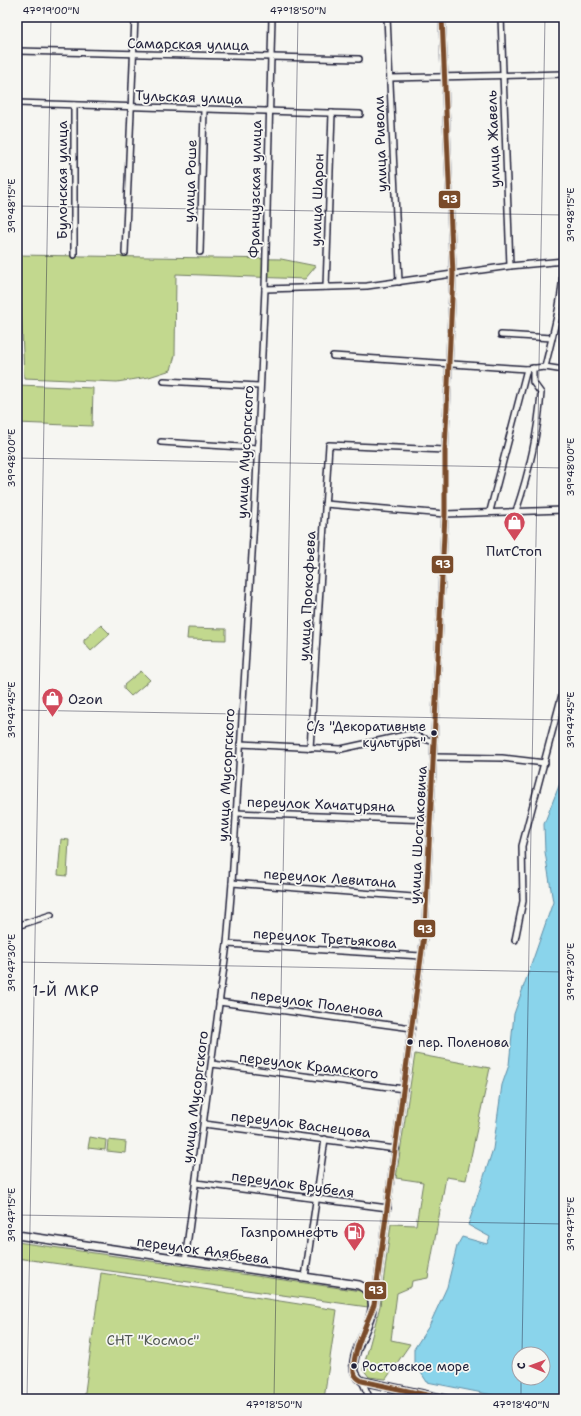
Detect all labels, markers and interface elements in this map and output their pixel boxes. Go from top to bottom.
text: 47°19'00"N [22,4,80,17]
text: 47°18'50"N [270,4,326,17]
street label: Самарская улица [127,34,249,54]
street label: Тульская улица [135,86,243,108]
street label: улица Жавель [482,90,504,188]
street label: улица Риволи [369,95,391,193]
street label: Французская улица [245,119,265,258]
street label: Булонская улица [53,120,71,239]
street label: улица Роше [180,139,200,223]
street label: улица Шарон [306,153,328,247]
text: 39°48'15"E [5,178,18,234]
text: 39°48'15"E [564,187,577,243]
line badge: 93 [438,190,461,209]
text: 93 [442,192,458,207]
street label: улица Мусоргского [233,385,257,519]
text: 39°48'00"E [5,429,18,487]
text: 39°48'00"E [564,438,577,496]
shop icon: ПитСтоп [501,510,527,543]
street label: улица Прокофьева [295,530,319,662]
place label: ПитСтоп [486,542,542,560]
line badge: 93 [431,555,454,574]
text: 93 [435,557,451,572]
text: 39°47'45"E [5,682,18,739]
shop icon: Ozon [39,686,65,719]
place label: Ozon [68,690,103,708]
text: 39°47'45"E [564,692,577,749]
street label: улица Мусоргского [214,708,238,842]
place label: С/з "Декоративные культуры" [306,718,426,751]
marker: С/з "Декоративные культуры" [429,728,439,738]
street label: улица Шостаковича [405,765,431,905]
street label: переулок Хачатуряна [247,792,396,816]
street label: переулок Левитана [263,864,397,892]
line badge: 93 [413,919,436,938]
text: 93 [417,922,433,937]
street label: переулок Третьякова [253,924,398,952]
text: 39°47'30"E [5,934,18,992]
text: 39°47'30"E [564,943,577,1001]
district label: 1-Й МКР [32,980,100,1001]
street label: переулок Поленова [249,985,385,1021]
street label: улица Мусоргского [178,1030,212,1164]
place label: пер. Поленова [418,1034,509,1051]
marker: пер. Поленова [405,1037,415,1047]
street label: переулок Крамского [238,1048,380,1082]
street label: переулок Васнецова [230,1106,372,1142]
street label: переулок Врубеля [230,1166,356,1202]
text: 39°47'15"E [5,1188,18,1242]
text: 39°47'15"E [564,1197,577,1251]
fuel station icon: Газпромнефть [341,1219,367,1252]
place label: Газпромнефть [240,1223,338,1241]
street label: переулок Алябьева [136,1232,270,1268]
line badge: 93 [364,1281,387,1300]
text: 93 [368,1283,384,1298]
park label: СНТ "Космос" [106,1331,200,1349]
north arrow [511,1346,551,1386]
place label: Ростовское море [362,1358,470,1375]
marker: Ростовское море [349,1361,359,1371]
text: С [514,1362,529,1369]
text: 47°18'50"N [246,1398,302,1411]
text: 47°18'40"N [492,1398,550,1411]

